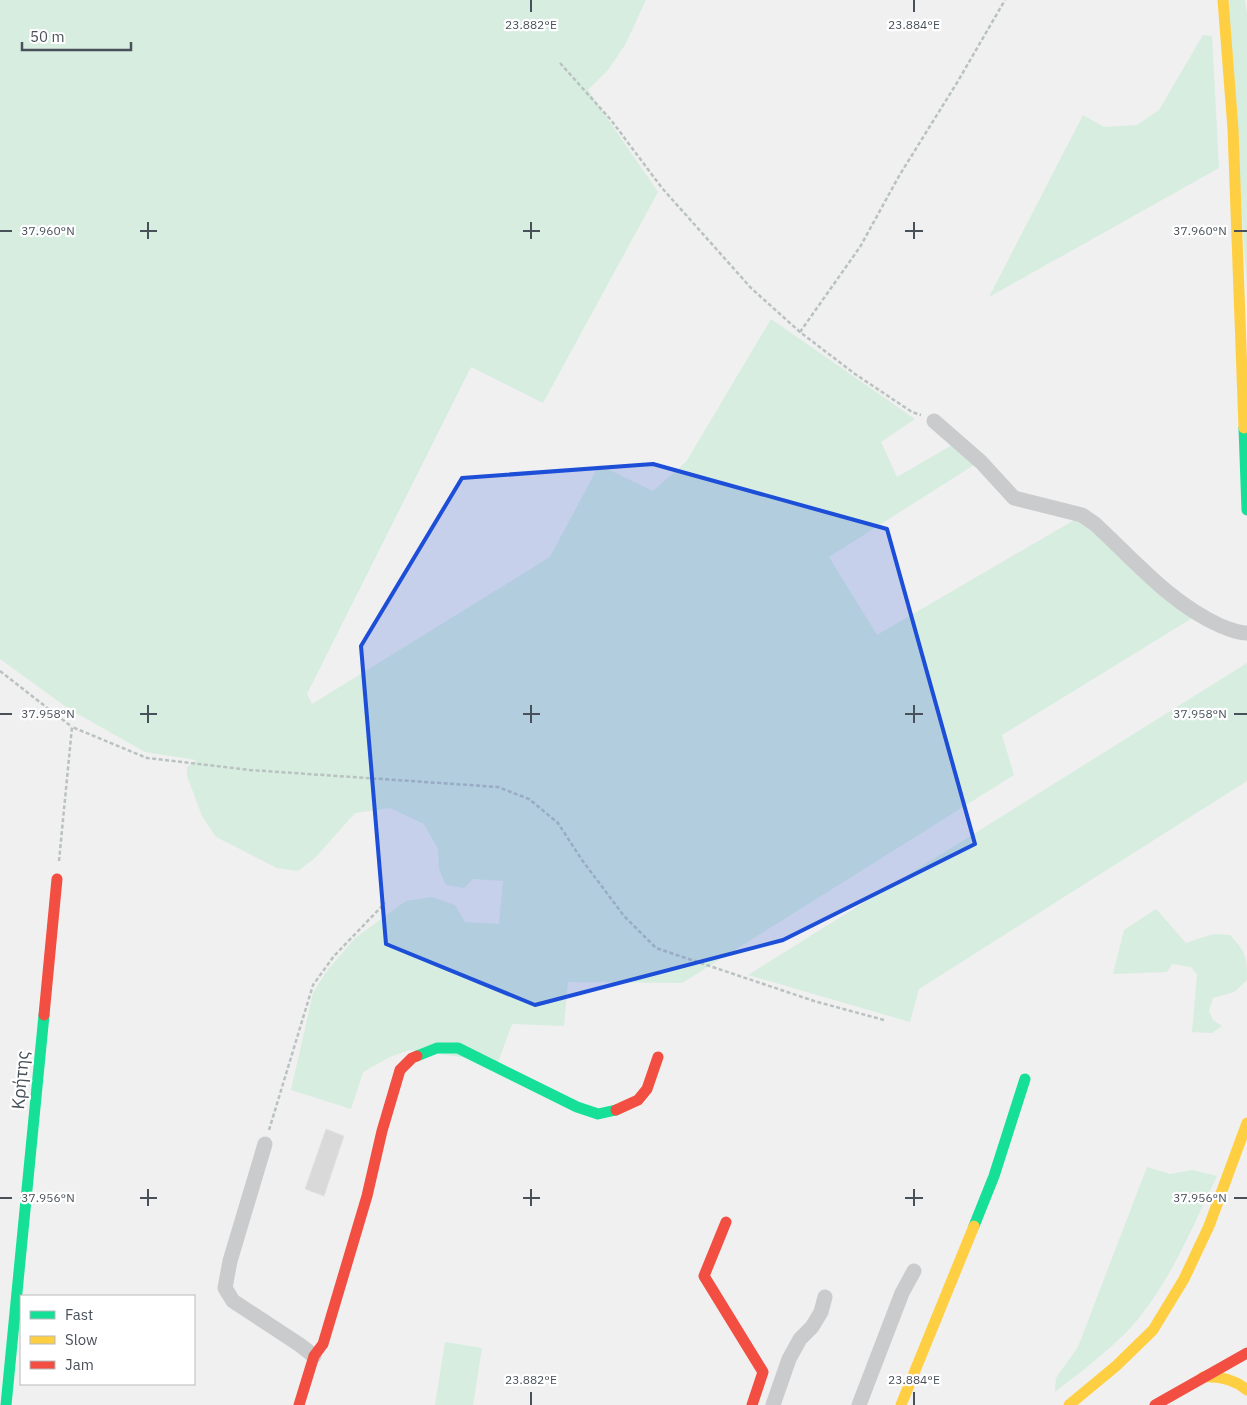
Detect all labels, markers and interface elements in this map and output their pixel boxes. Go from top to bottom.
text: 23.882°E [505,17,557,32]
text: 23.884°E [888,17,940,32]
scale bar [22,20,131,52]
text: 50 m [30,27,65,46]
text: 37.960°N [21,223,75,238]
text: 37.960°N [1173,223,1227,238]
text: 37.958°N [21,706,75,721]
text: 37.958°N [1173,706,1227,721]
street label: Κρήτης [6,1049,34,1110]
text: 37.956°N [21,1190,75,1205]
text: 37.956°N [1173,1190,1227,1205]
legend [20,1295,195,1385]
text: Fast [65,1305,93,1324]
text: Slow [65,1330,98,1349]
text: Jam [65,1355,94,1374]
text: 23.882°E [505,1372,557,1387]
text: 23.884°E [888,1372,940,1387]

